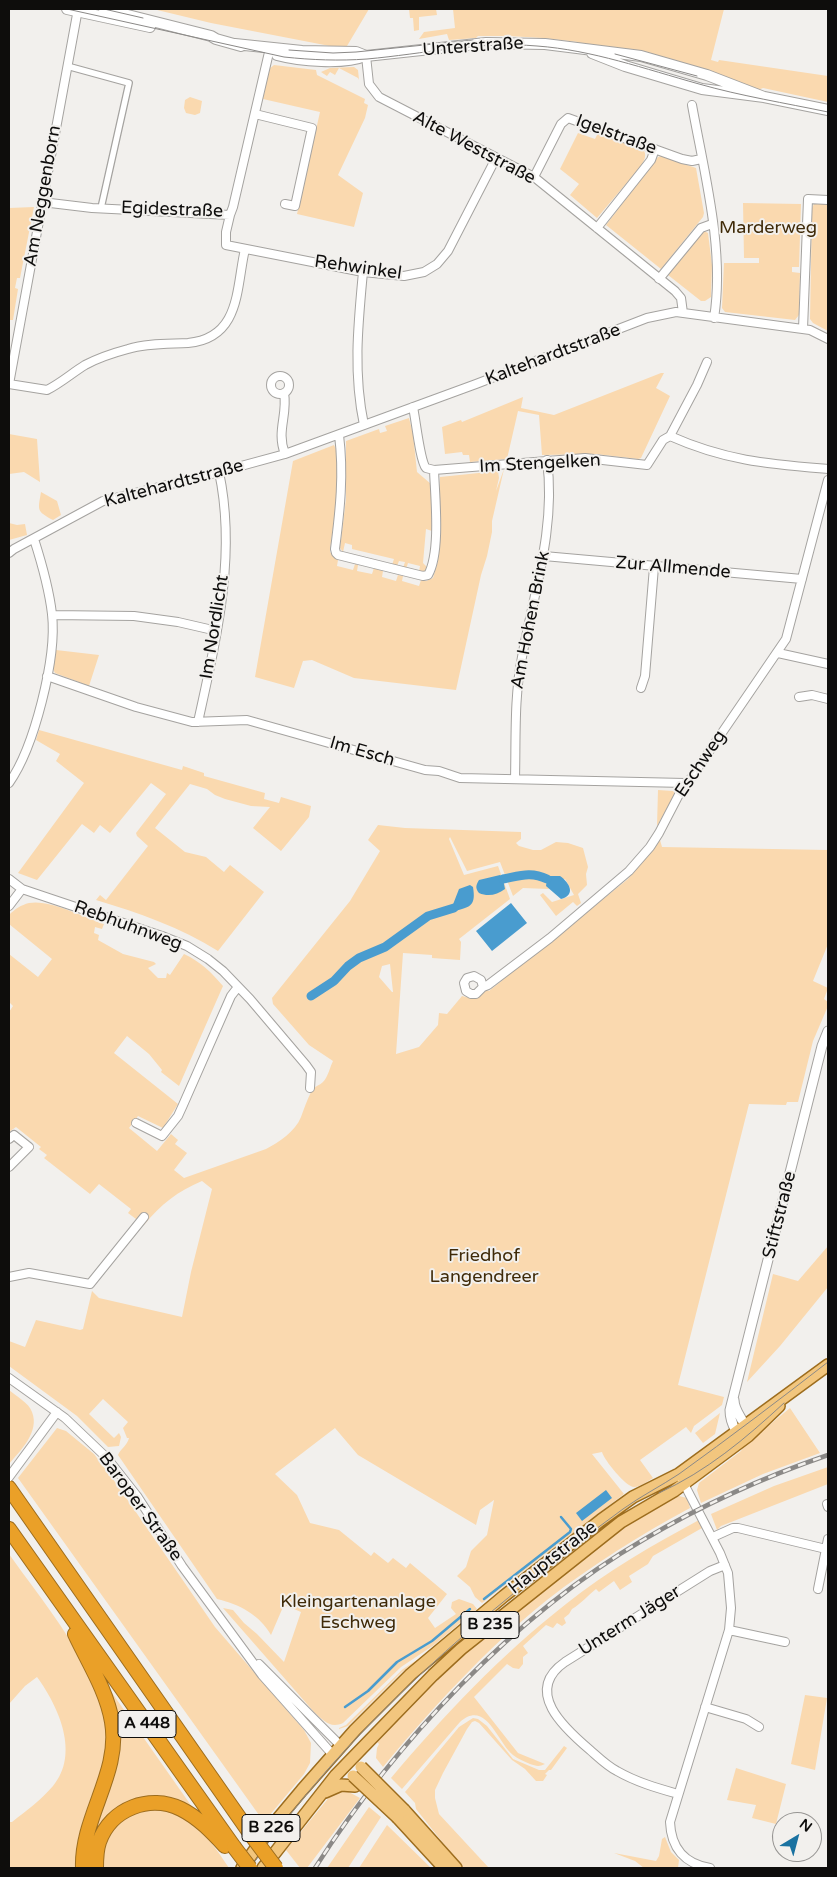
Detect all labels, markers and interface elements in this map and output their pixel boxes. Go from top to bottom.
street label: Unterstraße [422,33,524,61]
street label: Alte Weststraße [409,107,539,189]
street label: Igelstraße [573,110,659,160]
street label: Am Neggenborn [20,124,66,268]
street label: Egidestraße [121,197,223,223]
park label: Marderweg [719,217,817,239]
street label: Rehwinkel [313,251,403,285]
street label: Kaltehardtstraße [482,319,624,391]
street label: Im Stengelken [479,450,601,478]
street label: Kaltehardtstraße [102,455,246,513]
street label: Am Hohen Brink [507,549,555,691]
street label: Zur Allmende [615,552,731,584]
street label: Im Nordlicht [196,573,234,681]
street label: Eschweg [671,726,731,802]
street label: Im Esch [327,732,397,772]
street label: Rebhuhnweg [71,896,185,956]
street label: Stiftstraße [759,1169,801,1261]
park label: Friedhof Langendreer [429,1245,539,1288]
street label: Baroper Straße [93,1448,187,1566]
street label: Hauptstraße [504,1517,602,1599]
street label: Unterm Jäger [575,1581,685,1661]
park label: Kleingartenanlage Eschweg [280,1591,436,1634]
road number: B 235 [461,1612,519,1638]
road number: A 448 [118,1710,176,1738]
north arrow [772,1812,822,1862]
road number: B 226 [242,1815,300,1842]
text: N [796,1815,815,1836]

